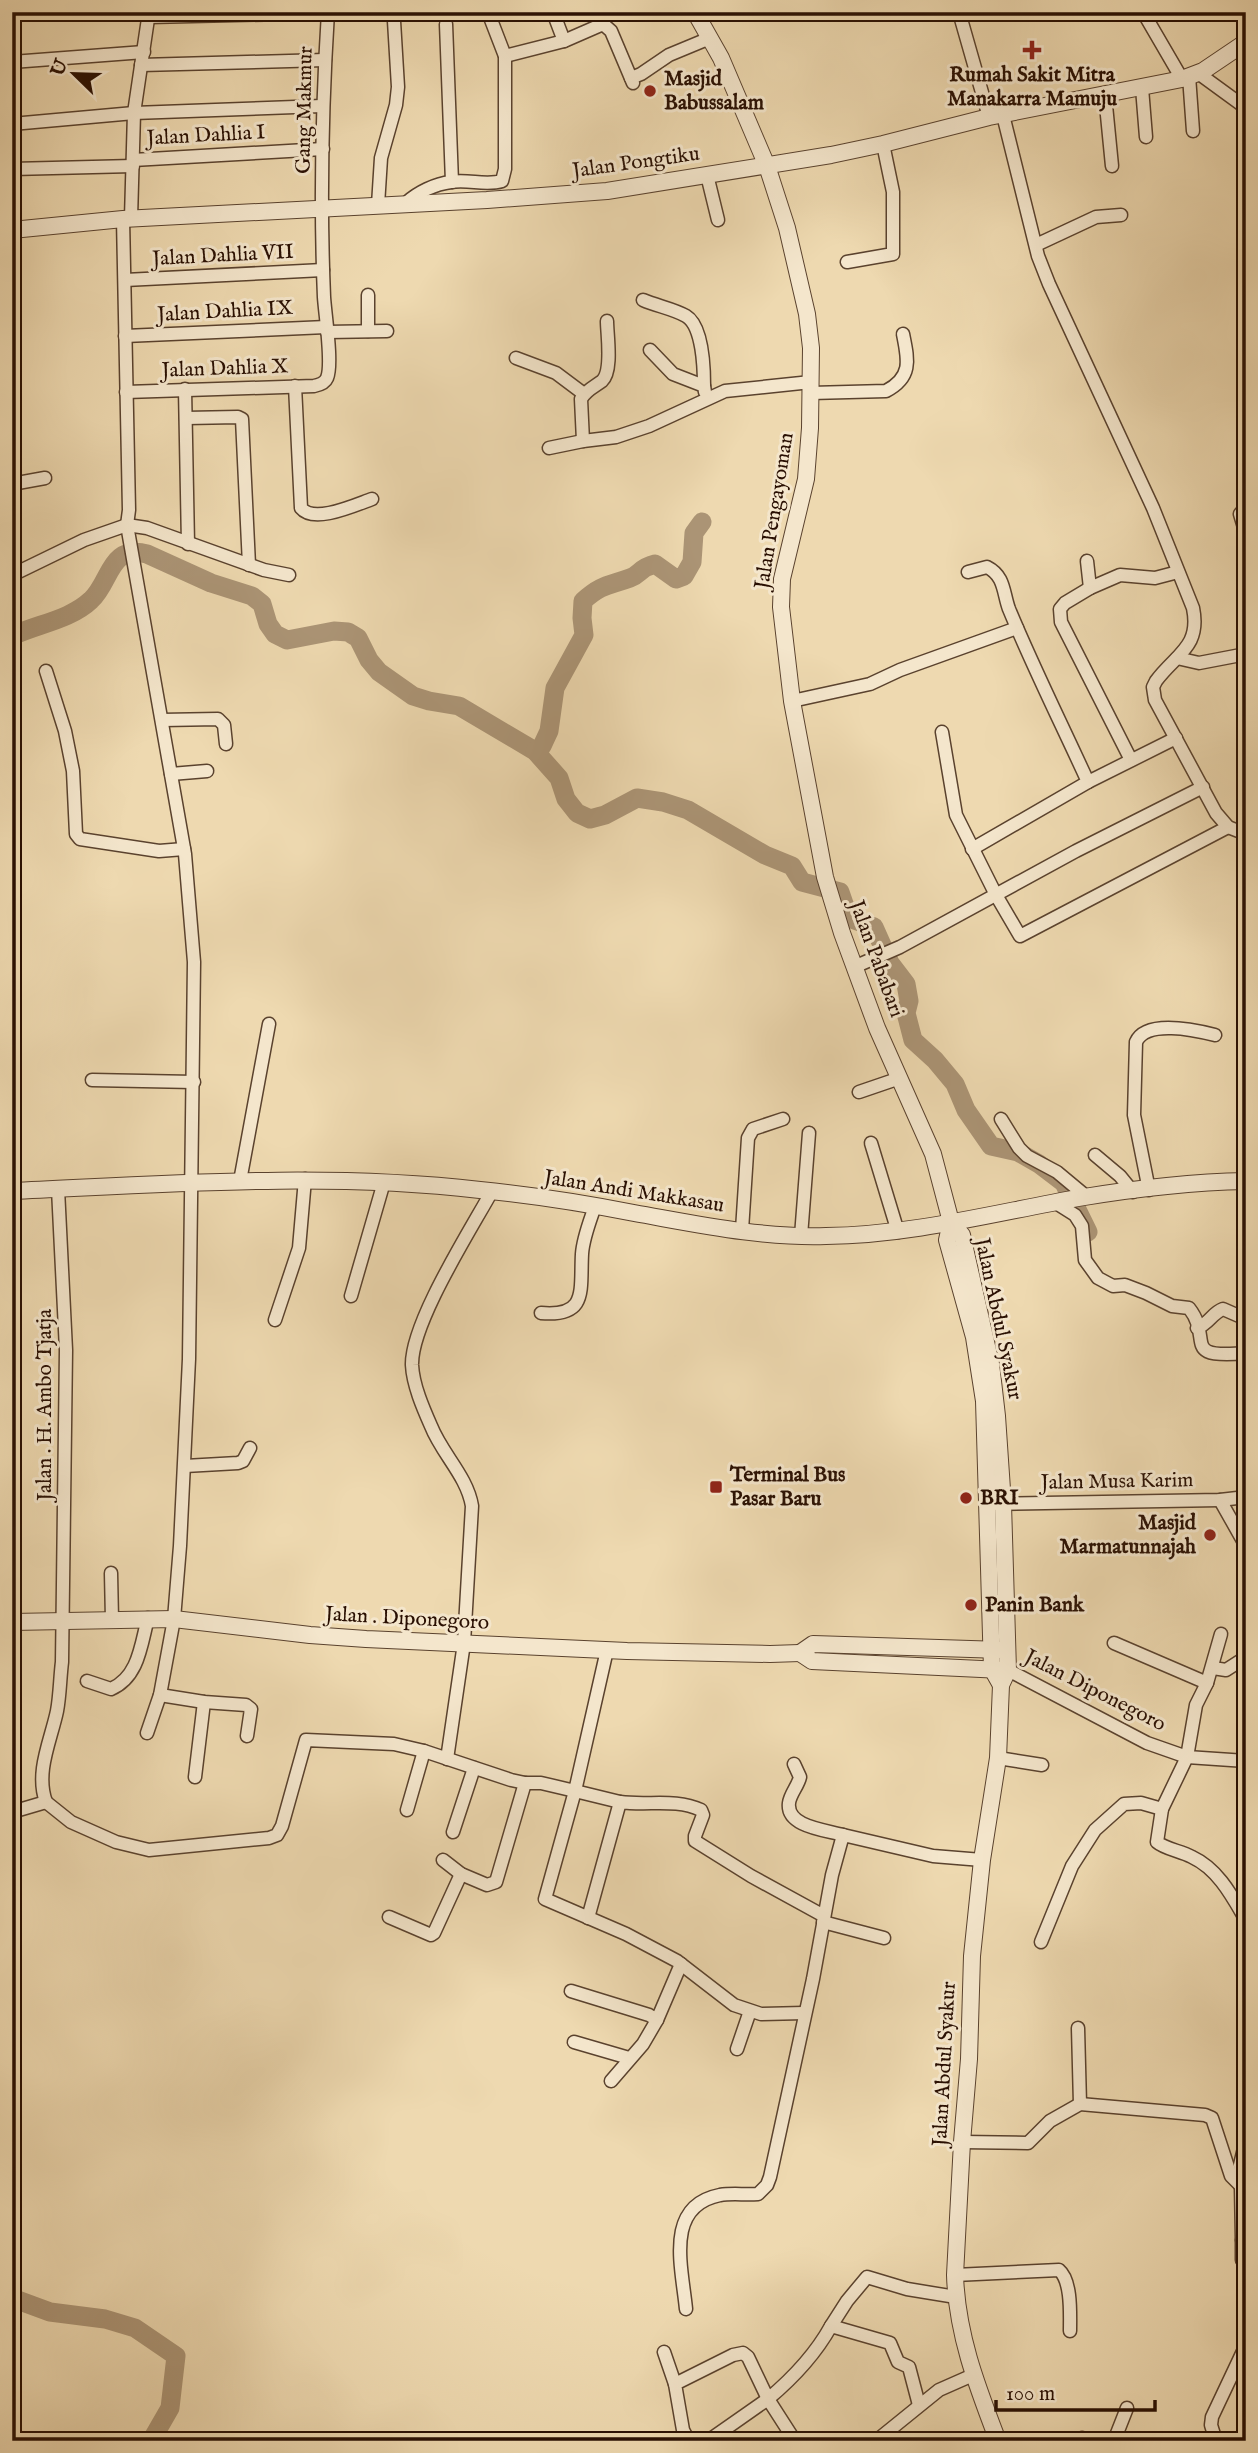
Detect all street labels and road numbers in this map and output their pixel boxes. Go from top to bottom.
street label: Gang Makmur [290,46,320,174]
street label: Jalan Dahlia I [144,119,266,153]
street label: Jalan Pongtiku [569,141,701,186]
street label: Jalan Dahlia VII [150,239,294,273]
street label: Jalan Dahlia IX [154,295,294,329]
street label: Jalan Dahlia X [159,353,289,385]
street label: Jalan Pengayoman [749,431,801,593]
street label: Jalan Pababari [842,895,910,1021]
street label: Jalan Andi Makkasau [540,1164,726,1220]
street label: Jalan Abdul Syakur [967,1233,1028,1403]
street label: Jalan . H. Ambo Tjatja [32,1308,59,1503]
street label: Jalan Musa Karim [1038,1467,1194,1497]
street label: Jalan . Diponegoro [322,1601,490,1637]
street label: Jalan Diponegoro [1018,1643,1170,1738]
street label: Jalan Abdul Syakur [927,1981,963,2149]

